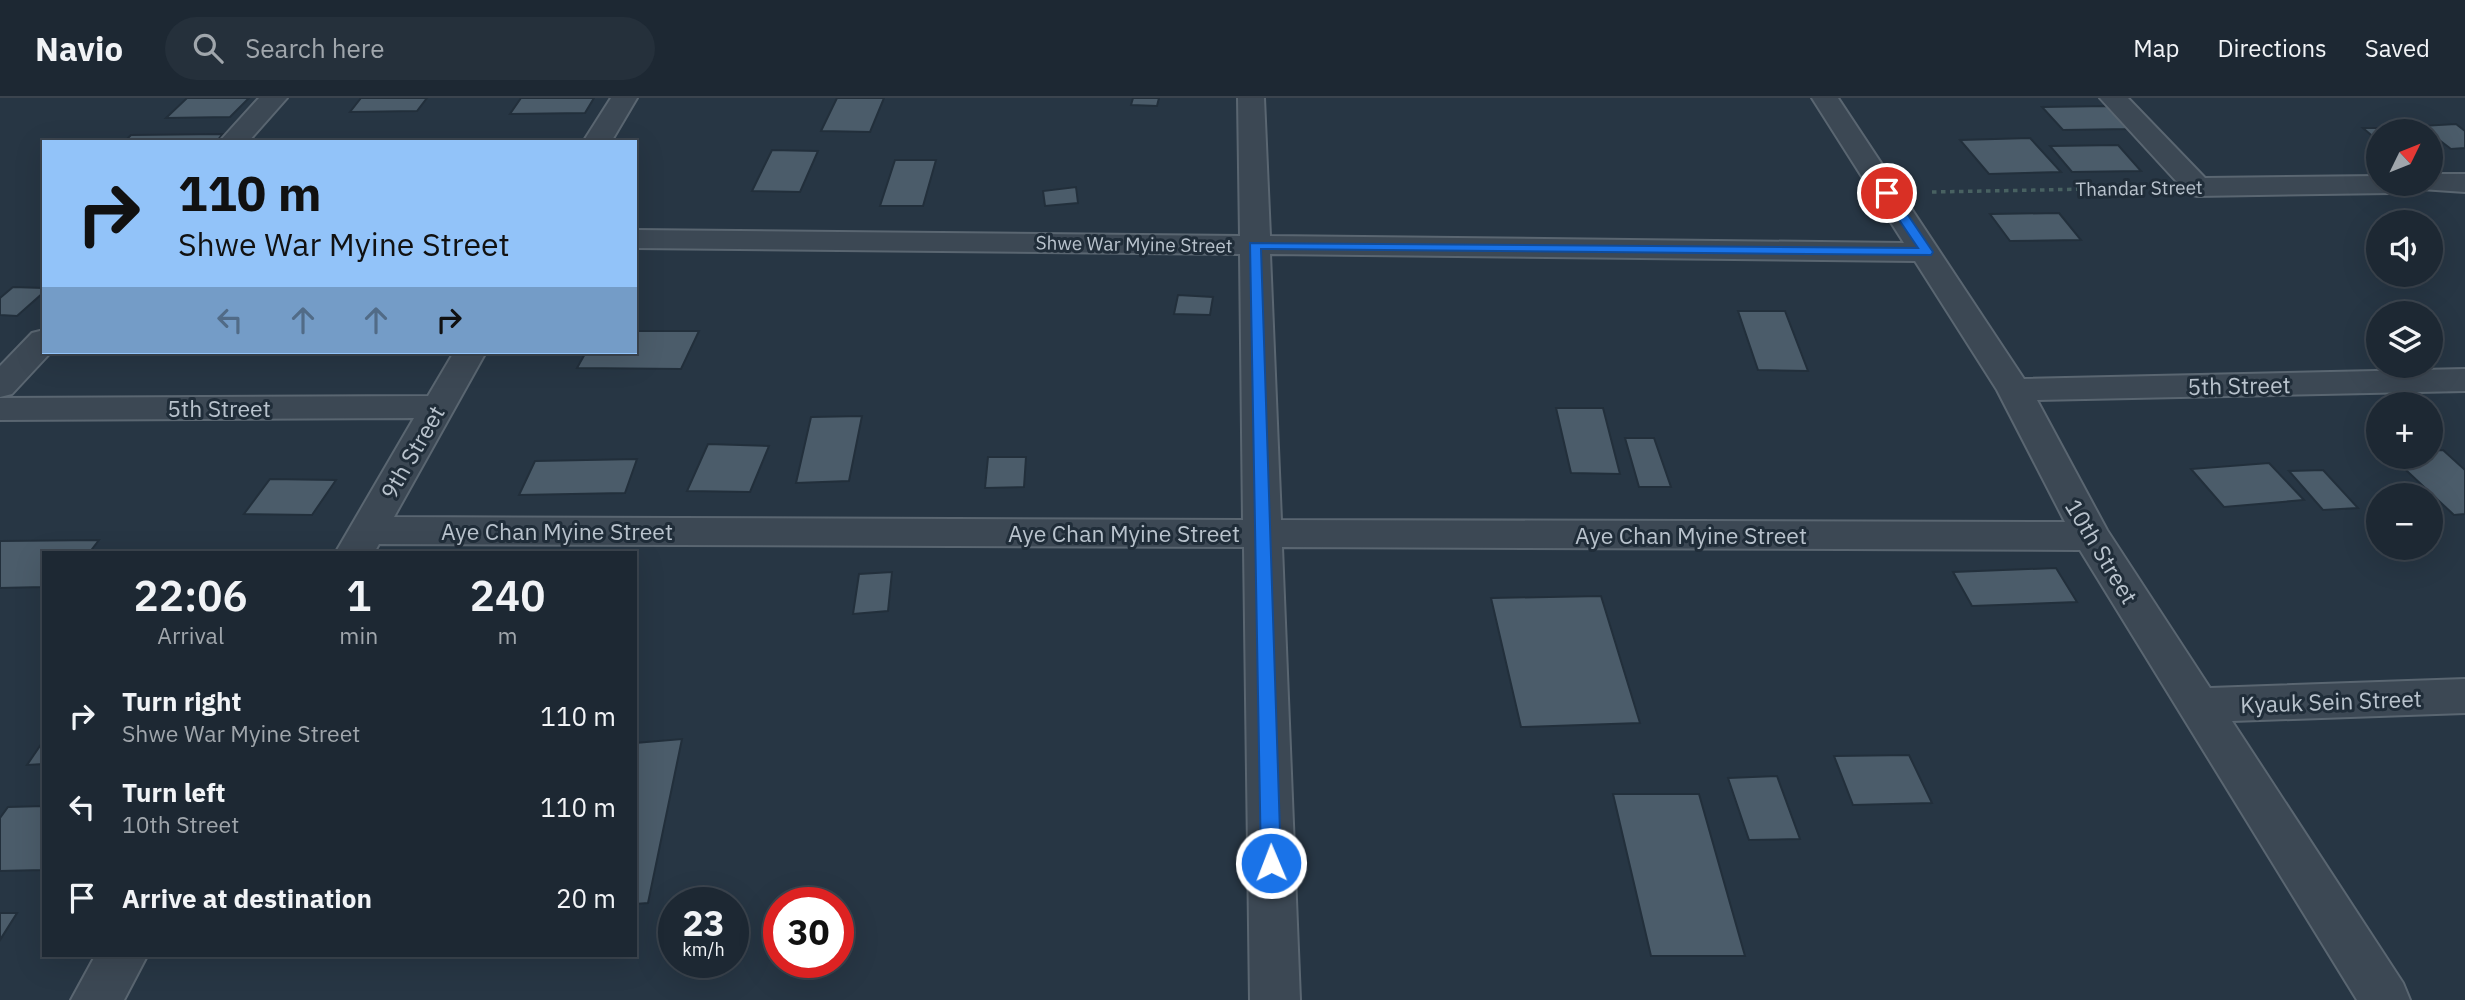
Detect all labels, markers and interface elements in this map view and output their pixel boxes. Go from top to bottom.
search box [165,17,655,80]
text: Navio [35,27,123,70]
icon: search [189,29,227,67]
text: Search here [245,31,385,65]
text: Map [2133,32,2179,64]
text: Directions [2217,32,2327,64]
text: Saved [2365,32,2430,64]
north arrow [2366,119,2443,196]
map controls [2366,119,2443,560]
text: 110 m [178,161,322,224]
pin [1857,163,1917,223]
icon: right [63,168,154,259]
icon: arrive [1868,174,1906,212]
street label: Thandar Street [2075,175,2203,201]
button: sound [2366,210,2443,287]
text: Shwe War Myine Street [178,223,510,265]
street label: Shwe War Myine Street [1035,230,1233,258]
icon: left [211,301,249,339]
icon: ahead [284,301,322,339]
icon: ahead [357,301,395,339]
icon: right [430,301,468,339]
button: layers [2366,301,2443,378]
street label: 5th Street [2187,369,2291,401]
button: + [2366,392,2443,469]
street label: 5th Street [167,393,271,423]
street label: 9th Street [373,400,451,504]
button: − [2366,483,2443,560]
street label: 10th Street [2059,493,2145,609]
street label: Aye Chan Myine Street [441,516,673,546]
street label: Aye Chan Myine Street [1008,518,1240,548]
street label: Aye Chan Myine Street [1575,520,1807,550]
text: 22:06 [134,568,248,623]
text: 1 [346,568,371,623]
text: 240 [470,568,545,623]
text: Arrival [157,620,224,650]
text: min [339,620,378,650]
text: m [498,620,518,650]
street label: Kyauk Sein Street [2240,683,2422,719]
text: Turn right [122,684,241,718]
icon: right [63,697,101,735]
text: 110 m [540,699,616,733]
text: Shwe War Myine Street [122,718,360,748]
text: Turn left [122,775,225,809]
icon: left [63,788,101,826]
text: 110 m [540,790,616,824]
text: 10th Street [122,809,239,839]
position arrow [1234,826,1308,900]
icon: arrive [63,879,101,917]
text: Arrive at destination [122,881,372,915]
text: 20 m [556,881,616,915]
speed limit sign: 30 [763,887,854,978]
text: 23 [682,900,725,946]
text: km/h [682,938,725,961]

